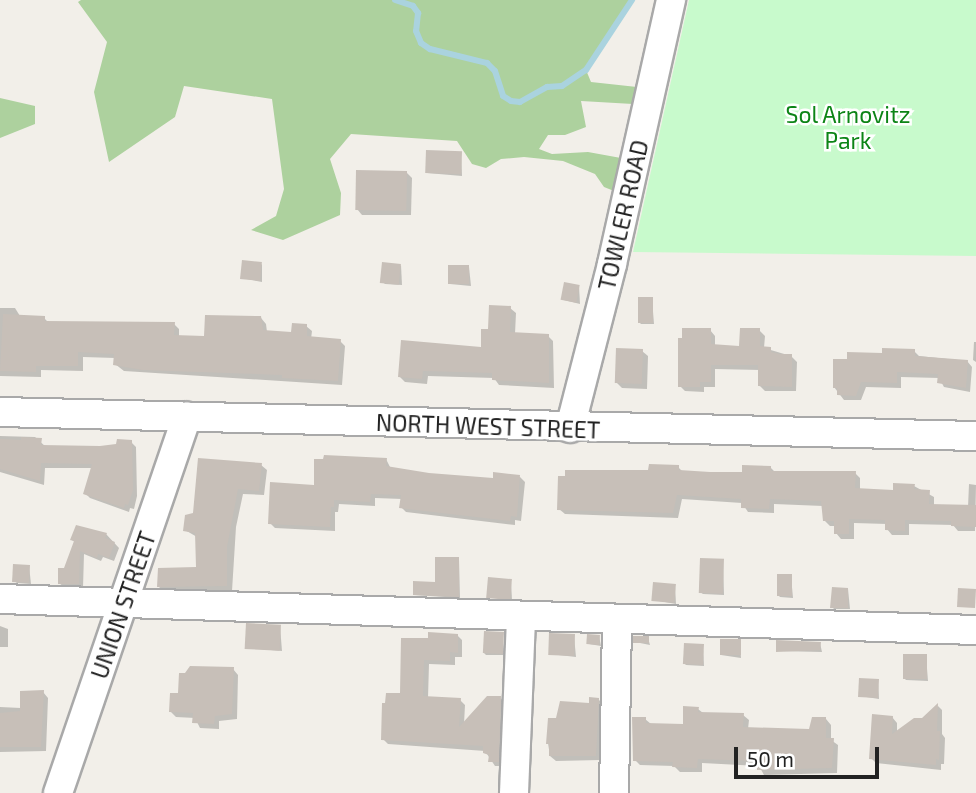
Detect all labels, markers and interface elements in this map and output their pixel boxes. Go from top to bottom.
park label: Sol Arnovitz Park [785,100,911,154]
street label: TOWLER ROAD [592,137,654,293]
street label: NORTH WEST STREET [375,408,601,444]
street label: UNION STREET [85,528,161,682]
scale bar [738,734,883,778]
text: 50 m [747,746,794,771]

